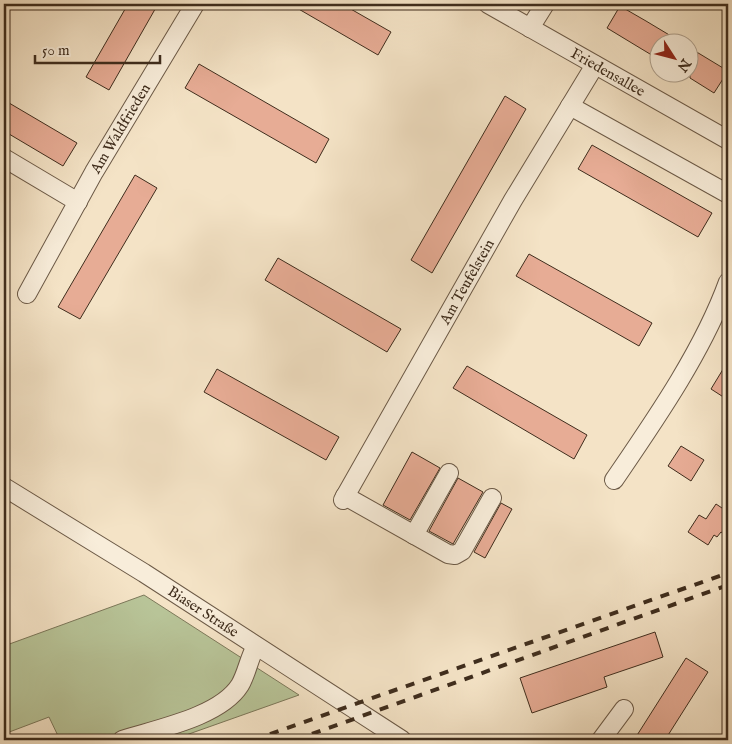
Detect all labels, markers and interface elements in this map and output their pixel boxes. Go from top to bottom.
scale bar [35,32,160,64]
north arrow [650,32,700,82]
text: 50 m [42,41,70,60]
street label: Friedensallee [568,43,649,101]
text: N [673,54,695,75]
street label: Am Waldfrieden [85,80,155,178]
street label: Am Teufelstein [435,236,498,329]
street label: Biaser Straße [164,581,243,641]

